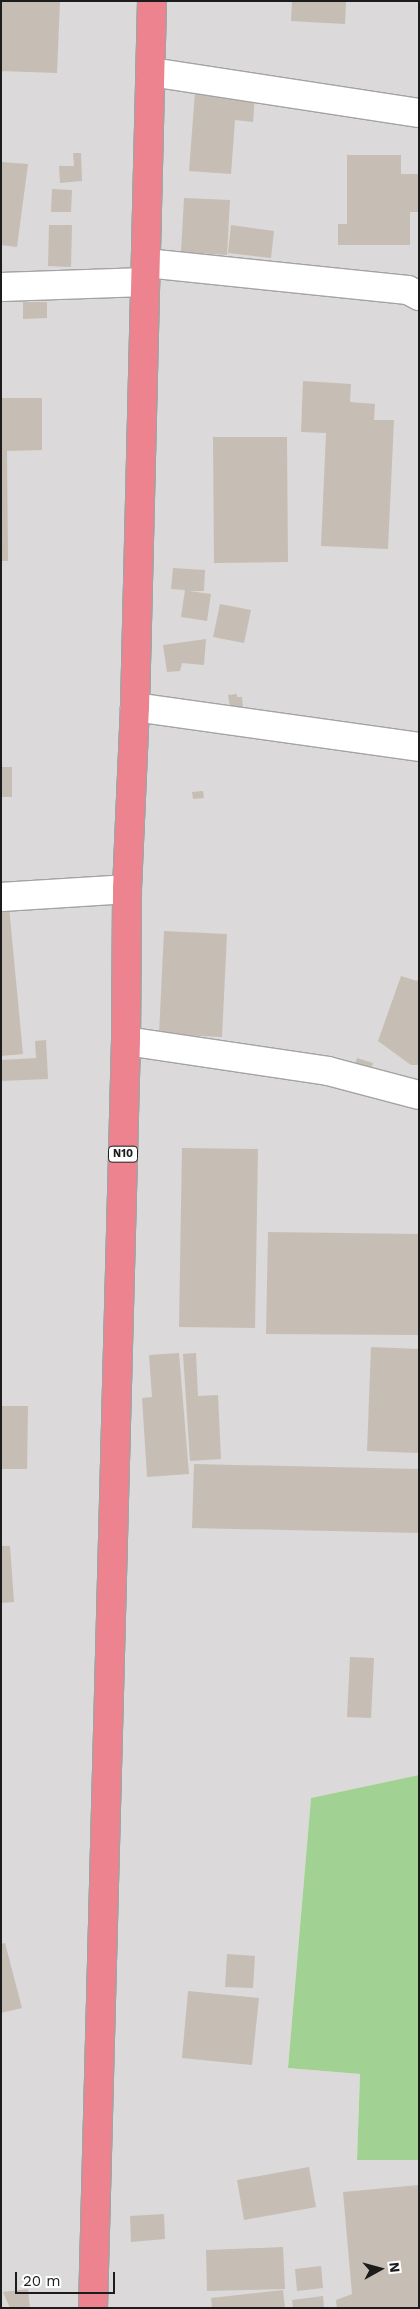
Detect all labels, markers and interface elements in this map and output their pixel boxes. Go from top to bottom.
road number: N10 [108,1146,138,1162]
north arrow [355,2244,405,2294]
text: N [386,2261,403,2273]
scale bar [18,2262,118,2294]
text: 20 m [23,2272,61,2290]

